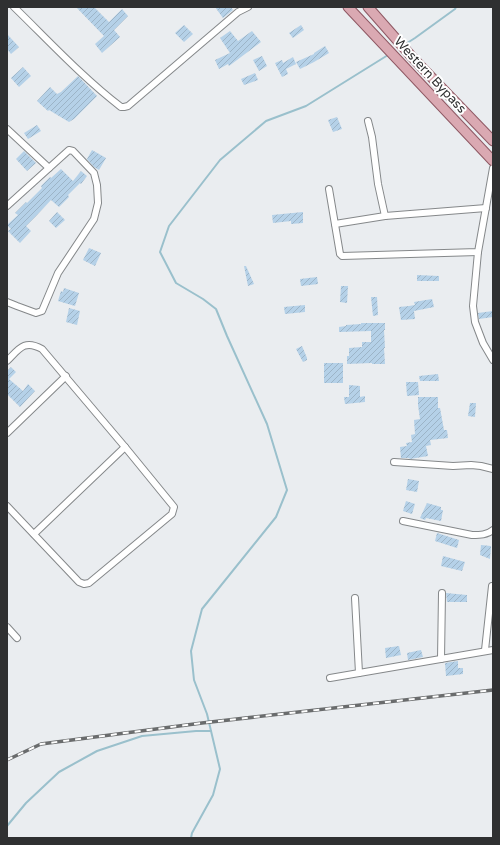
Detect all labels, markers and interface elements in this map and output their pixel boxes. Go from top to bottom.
street label: Western Bypass [391,34,469,116]

